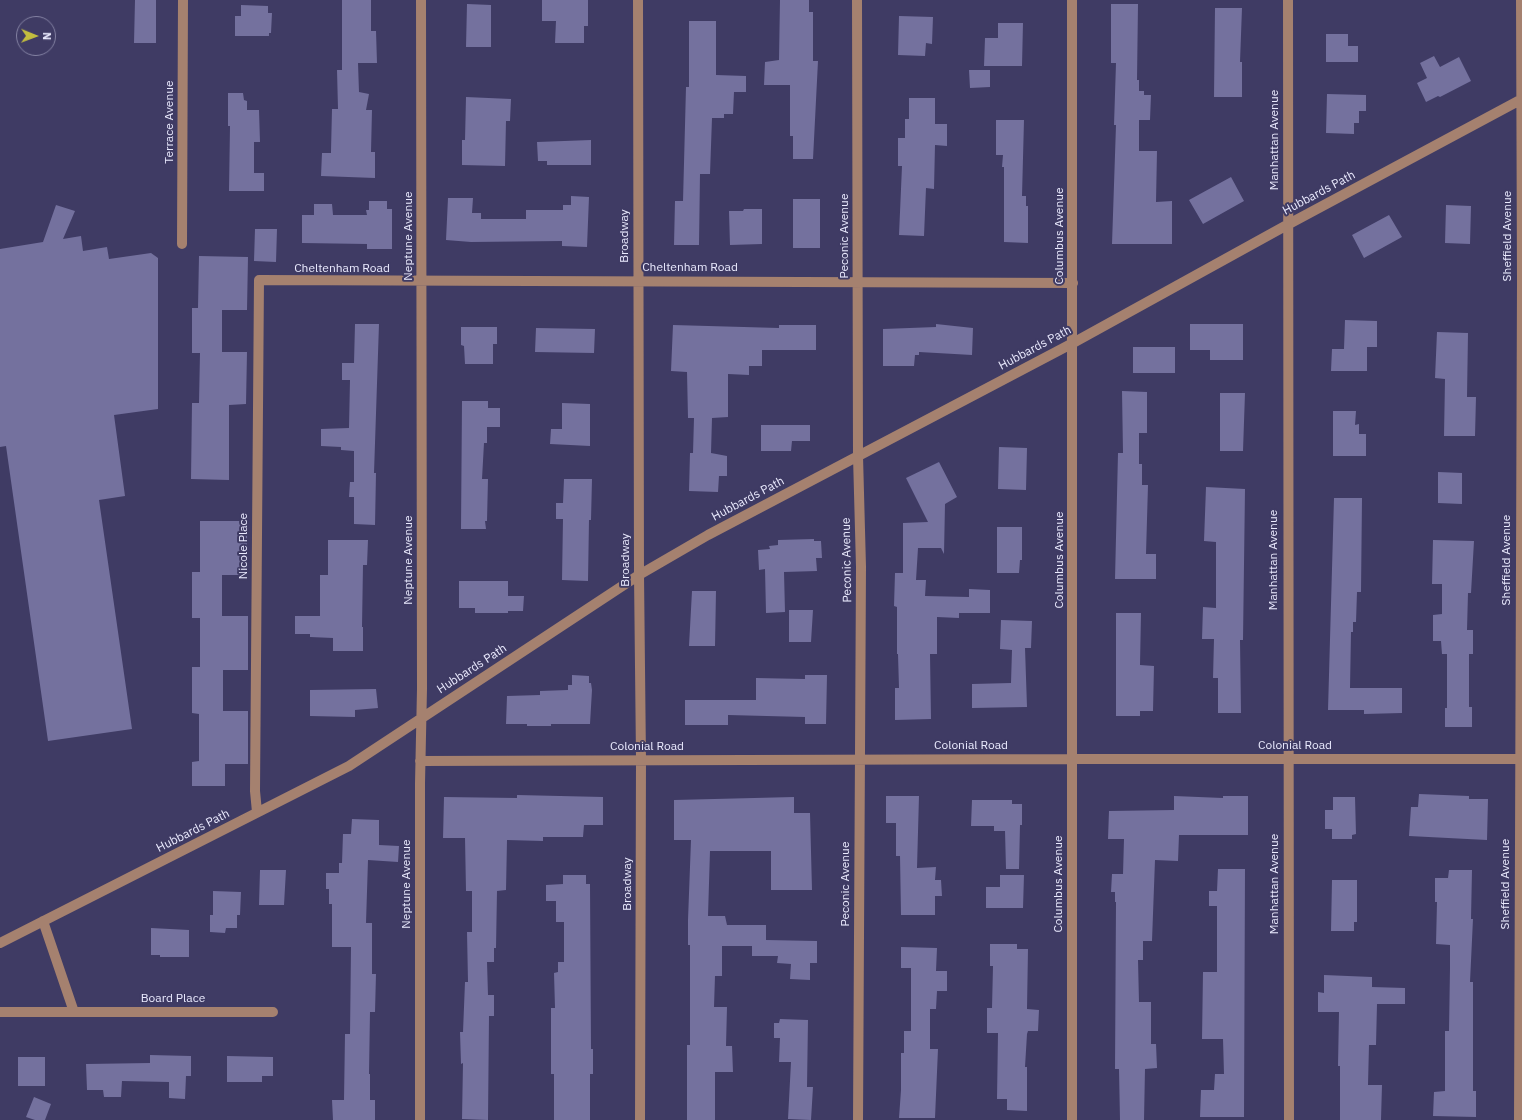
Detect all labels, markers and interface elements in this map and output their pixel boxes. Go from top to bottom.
north arrow [16,16,56,56]
text: N [40,32,54,40]
street label: Terrace Avenue [163,80,177,164]
street label: Manhattan Avenue [1268,90,1282,190]
street label: Hubbards Path [1280,168,1358,218]
street label: Columbus Avenue [1053,187,1067,285]
street label: Neptune Avenue [402,191,416,281]
street label: Sheffield Avenue [1501,191,1515,281]
street label: Peconic Avenue [838,193,852,279]
street label: Broadway [618,209,632,263]
street label: Cheltenham Road [642,261,738,275]
street label: Cheltenham Road [294,262,390,276]
street label: Hubbards Path [996,323,1074,373]
street label: Hubbards Path [709,474,787,524]
street label: Manhattan Avenue [1267,510,1281,610]
street label: Columbus Avenue [1053,511,1067,609]
street label: Nicole Place [237,513,251,579]
street label: Neptune Avenue [402,515,416,605]
street label: Sheffield Avenue [1500,515,1514,605]
street label: Peconic Avenue [839,517,855,603]
street label: Broadway [619,533,633,587]
street label: Hubbards Path [434,641,510,697]
street label: Colonial Road [934,739,1008,753]
street label: Colonial Road [1258,739,1332,753]
street label: Colonial Road [610,740,684,754]
street label: Hubbards Path [154,806,232,856]
street label: Manhattan Avenue [1268,834,1282,934]
street label: Columbus Avenue [1052,835,1066,933]
street label: Neptune Avenue [400,839,414,929]
street label: Sheffield Avenue [1499,839,1513,929]
street label: Peconic Avenue [839,841,853,927]
street label: Broadway [621,857,635,911]
street label: Board Place [141,992,205,1006]

